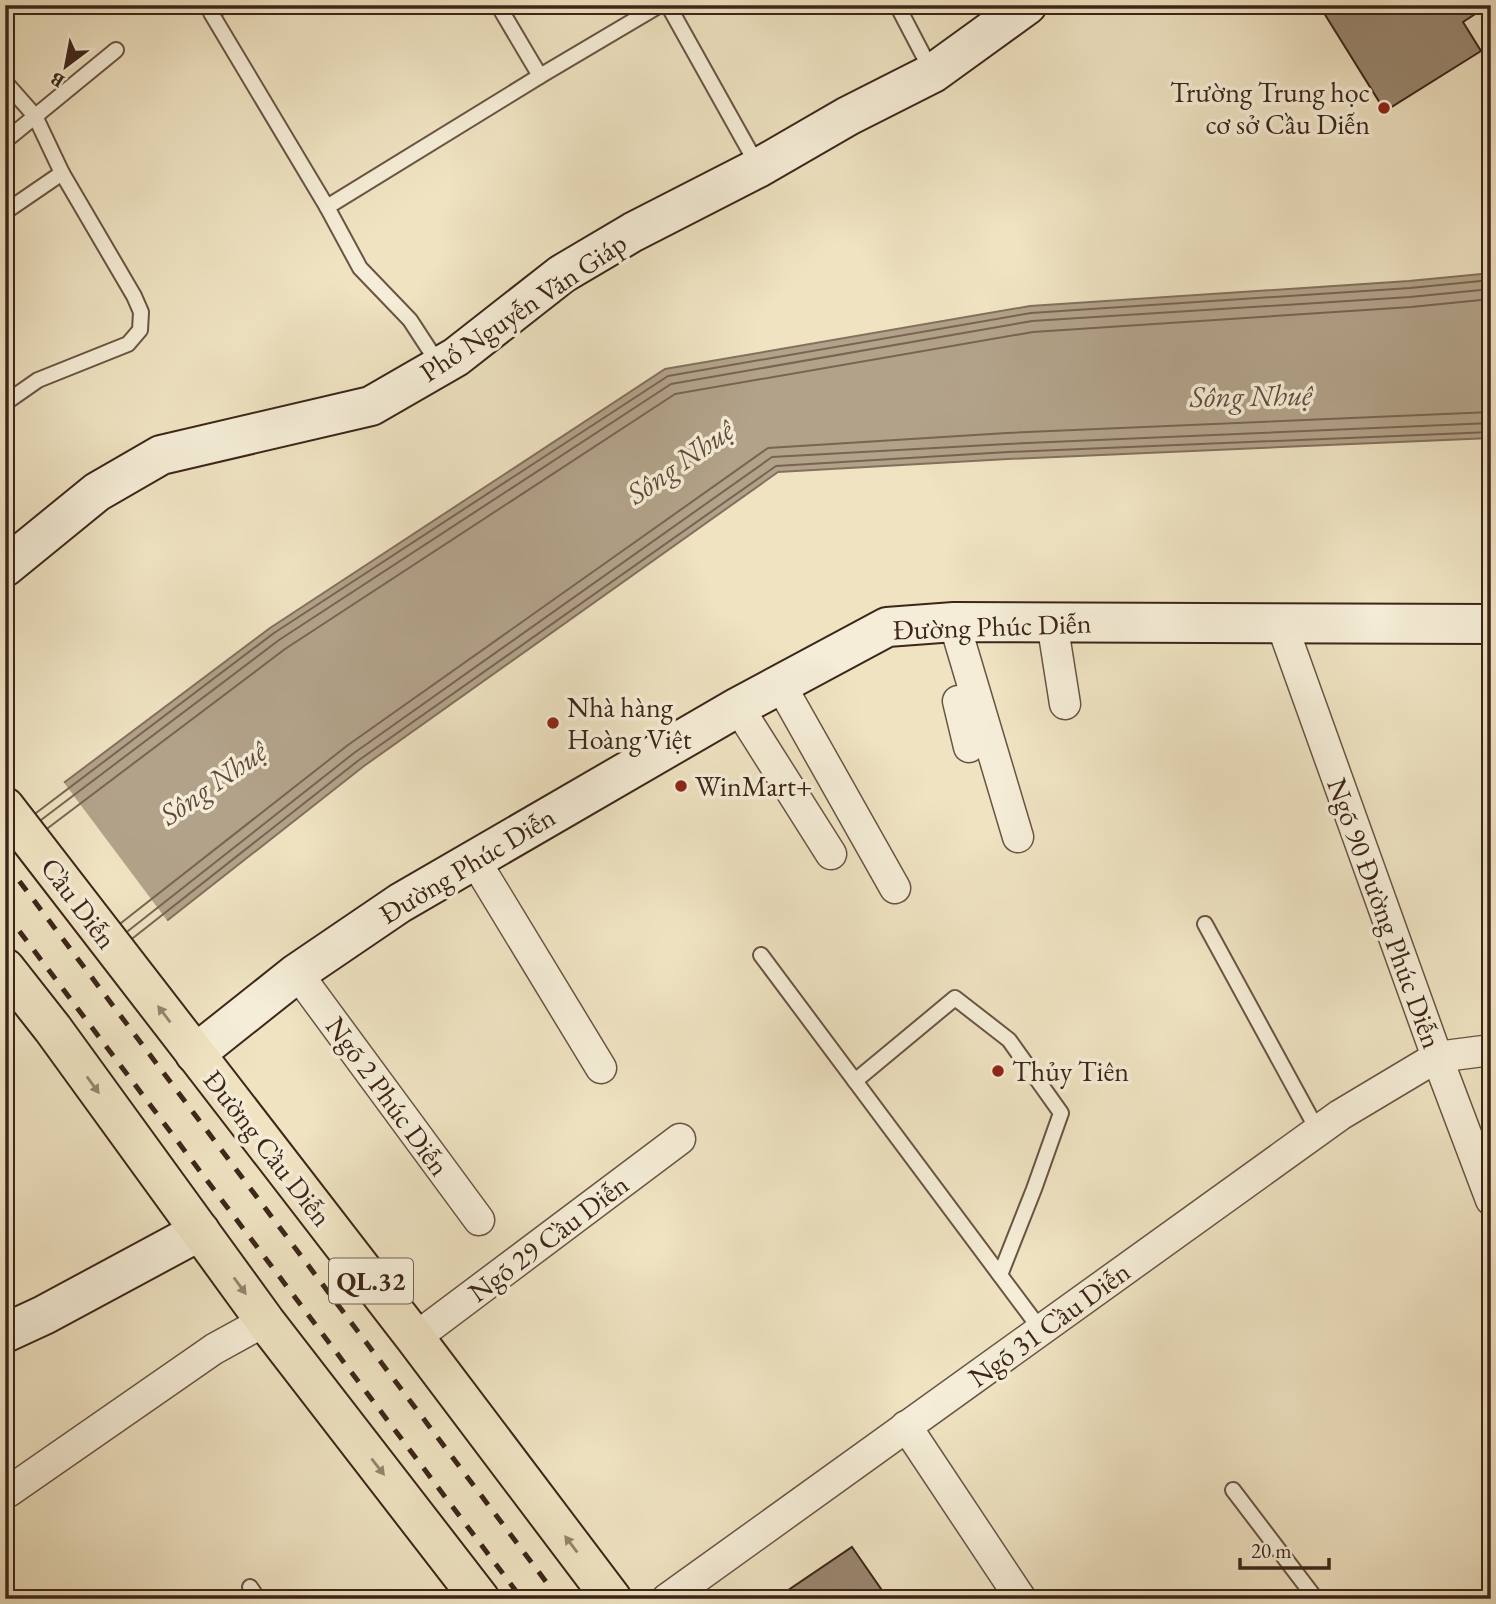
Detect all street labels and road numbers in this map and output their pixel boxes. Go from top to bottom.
street label: Phố Nguyễn Văn Giáp [413,224,633,390]
street label: Đường Phúc Diễn [892,605,1092,647]
street label: Ngõ 90 Đường Phúc Diễn [1319,773,1451,1053]
street label: Đường Phúc Diễn [373,798,562,932]
street label: Cầu Diễn [33,850,125,956]
street label: Ngõ 2 Phúc Diễn [318,1009,458,1183]
street label: Đường Cầu Diễn [196,1063,340,1234]
street label: Ngõ 29 Cầu Diễn [461,1166,635,1310]
street label: Ngõ 31 Cầu Diễn [961,1253,1137,1395]
road number: QL.32 [329,1258,413,1304]

